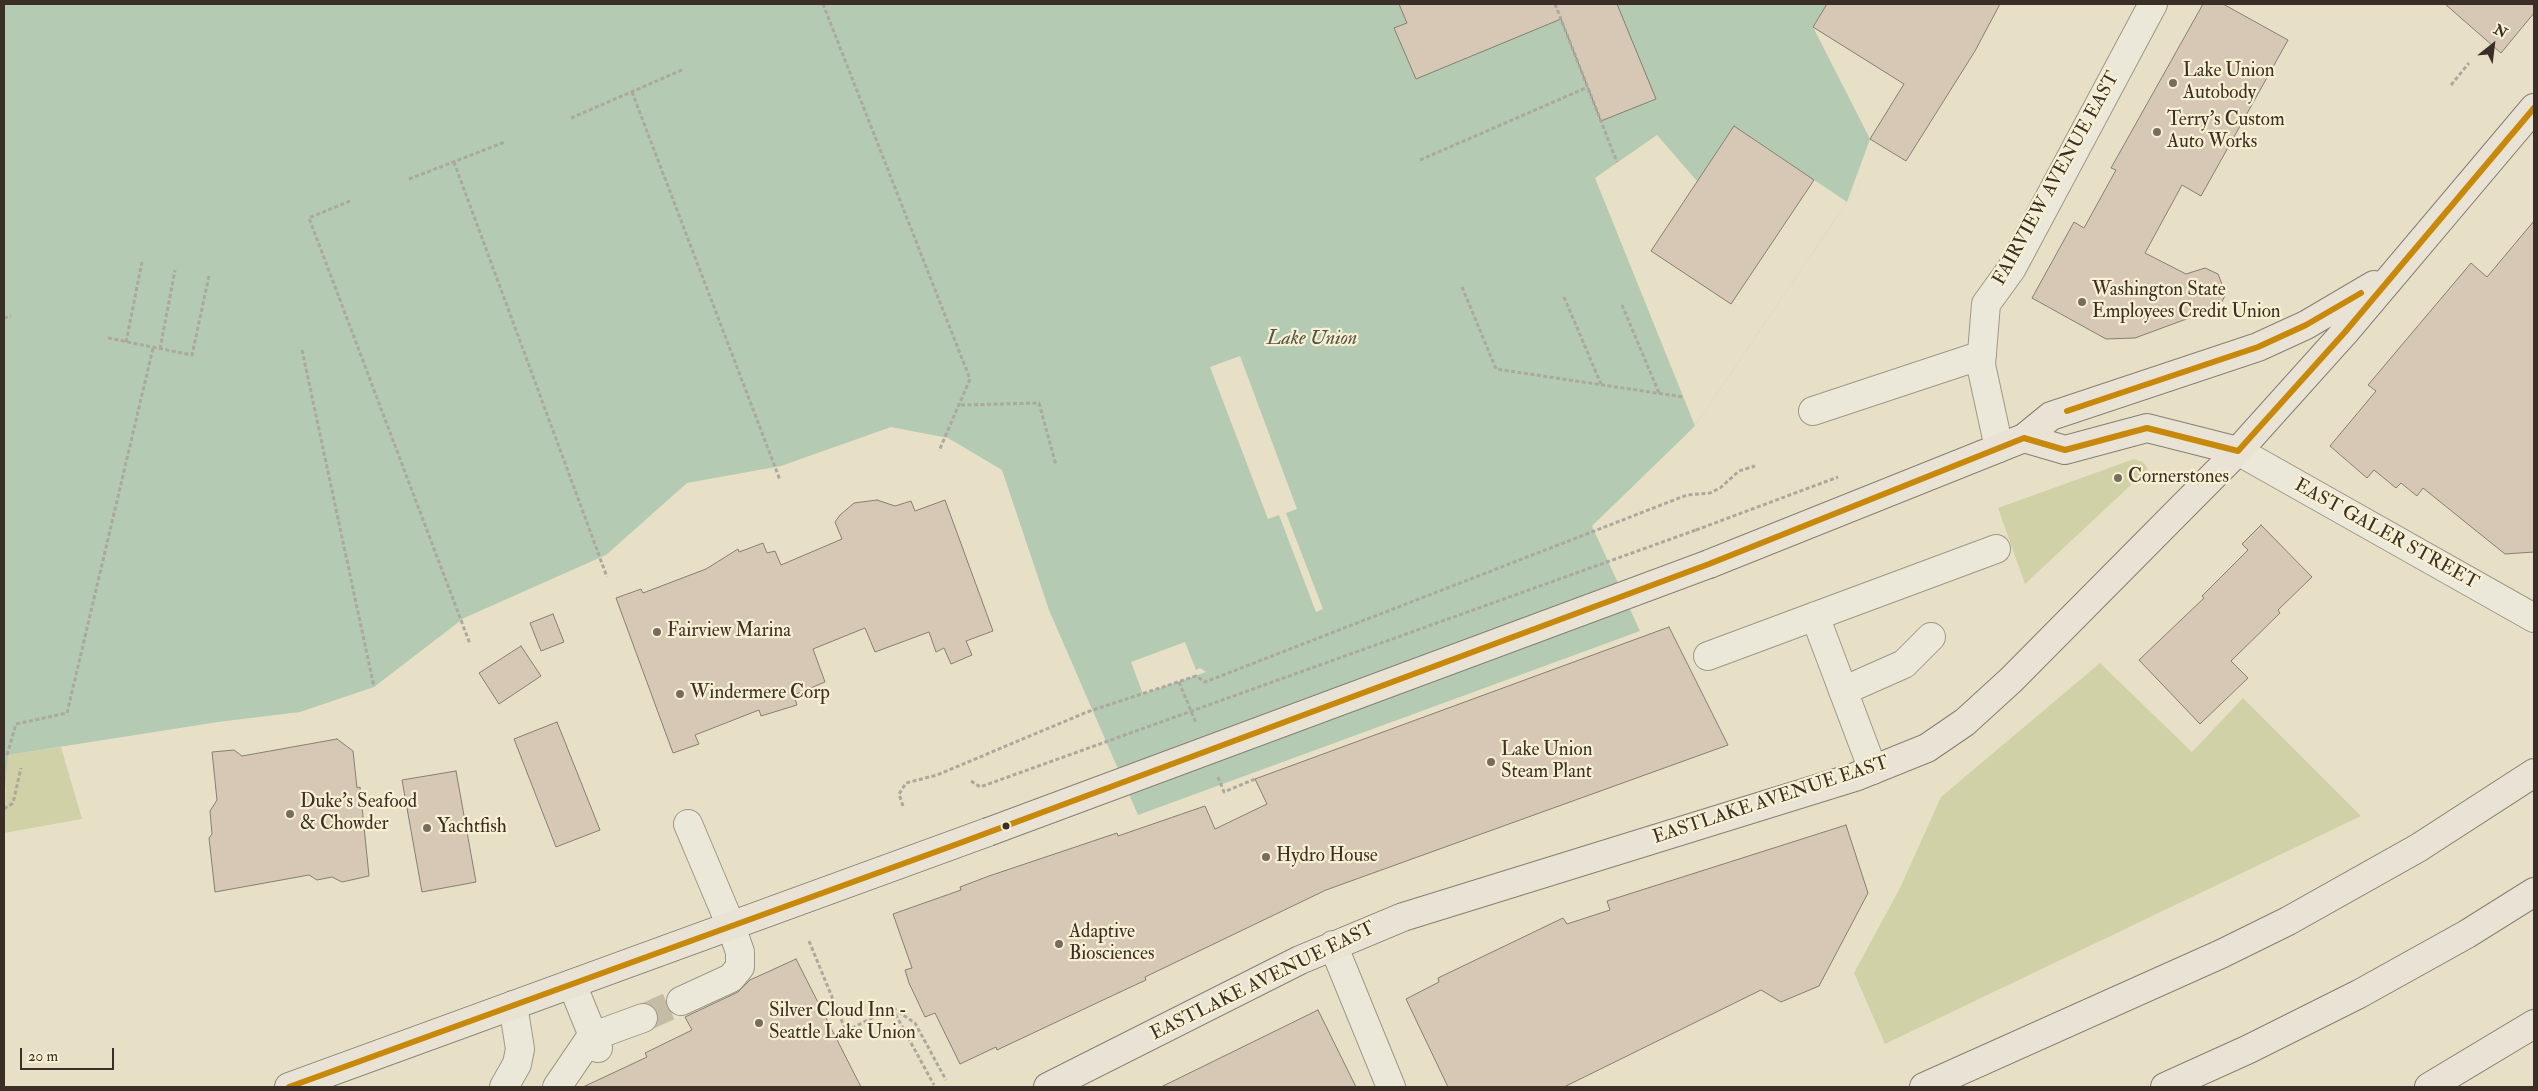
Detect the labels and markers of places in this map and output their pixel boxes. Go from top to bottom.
place label: Lake Union Autobody [2183,61,2274,105]
marker: Lake Union Autobody [2167,77,2179,89]
place label: Terry's Custom Auto Works [2167,110,2285,154]
marker: Terry's Custom Auto Works [2151,126,2163,138]
place label: Washington State Employees Credit Union [2092,280,2281,324]
marker: Washington State Employees Credit Union [2076,296,2088,308]
place label: Cornerstones [2128,467,2229,489]
marker: Cornerstones [2112,472,2124,484]
place label: Fairview Marina [667,621,791,643]
marker: Fairview Marina [651,626,663,638]
place label: Windermere Corp [690,683,830,705]
marker: Windermere Corp [674,688,686,700]
place label: Lake Union Steam Plant [1501,740,1592,784]
marker: Lake Union Steam Plant [1485,756,1497,768]
place label: Duke’s Seafood & Chowder [300,792,417,836]
marker: Duke’s Seafood & Chowder [284,808,296,820]
place label: Yachtfish [437,817,507,839]
unlabelled marker [1001,821,1011,831]
marker: Yachtfish [421,822,433,834]
place label: Hydro House [1276,846,1378,868]
marker: Hydro House [1260,851,1272,863]
place label: Adaptive Biosciences [1069,922,1154,966]
marker: Adaptive Biosciences [1053,938,1065,950]
place label: Silver Cloud Inn - Seattle Lake Union [769,1001,916,1045]
marker: Silver Cloud Inn - Seattle Lake Union [753,1017,765,1029]

